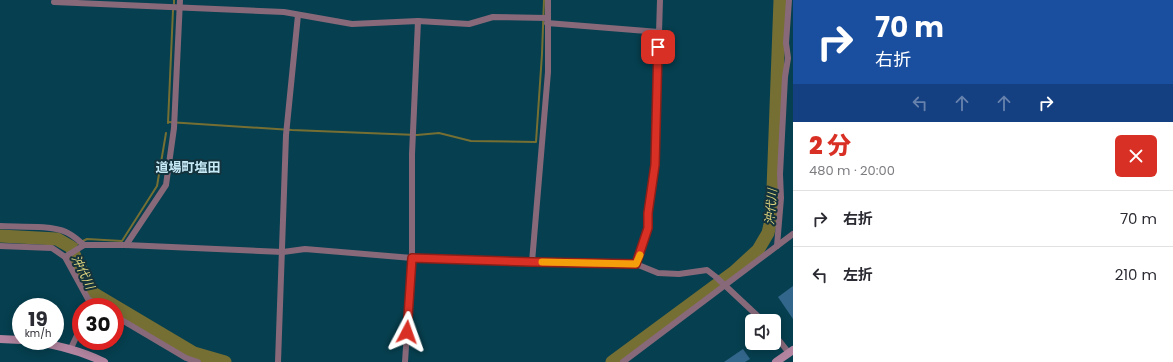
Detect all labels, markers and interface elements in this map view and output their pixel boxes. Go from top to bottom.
text: 70 m [875,8,944,47]
icon: right [809,16,861,68]
pin [641,30,675,64]
icon: arrive [647,36,669,58]
text: 右折 [875,47,911,72]
icon: left [909,92,931,114]
icon: ahead [951,92,973,114]
icon: ahead [993,92,1015,114]
icon: right [1035,92,1057,114]
text: 2 分 [809,129,851,162]
button: close [1115,135,1157,177]
district label: 道場町塩田 [155,158,221,177]
text: 480 m · 20:00 [809,161,895,180]
water label: 沖代川 [760,186,781,226]
icon: right [809,208,831,230]
text: 右折 [843,208,873,229]
text: 70 m [1120,208,1157,229]
water label: 沖代川 [68,252,100,293]
icon: left [809,264,831,286]
text: 左折 [843,264,873,285]
text: 210 m [1115,264,1157,285]
speed limit sign: 30 [72,298,124,350]
text: 19 [28,305,48,333]
position arrow [386,311,428,353]
map controls [745,314,781,350]
button: sound [745,314,781,350]
text: km/h [25,326,51,341]

